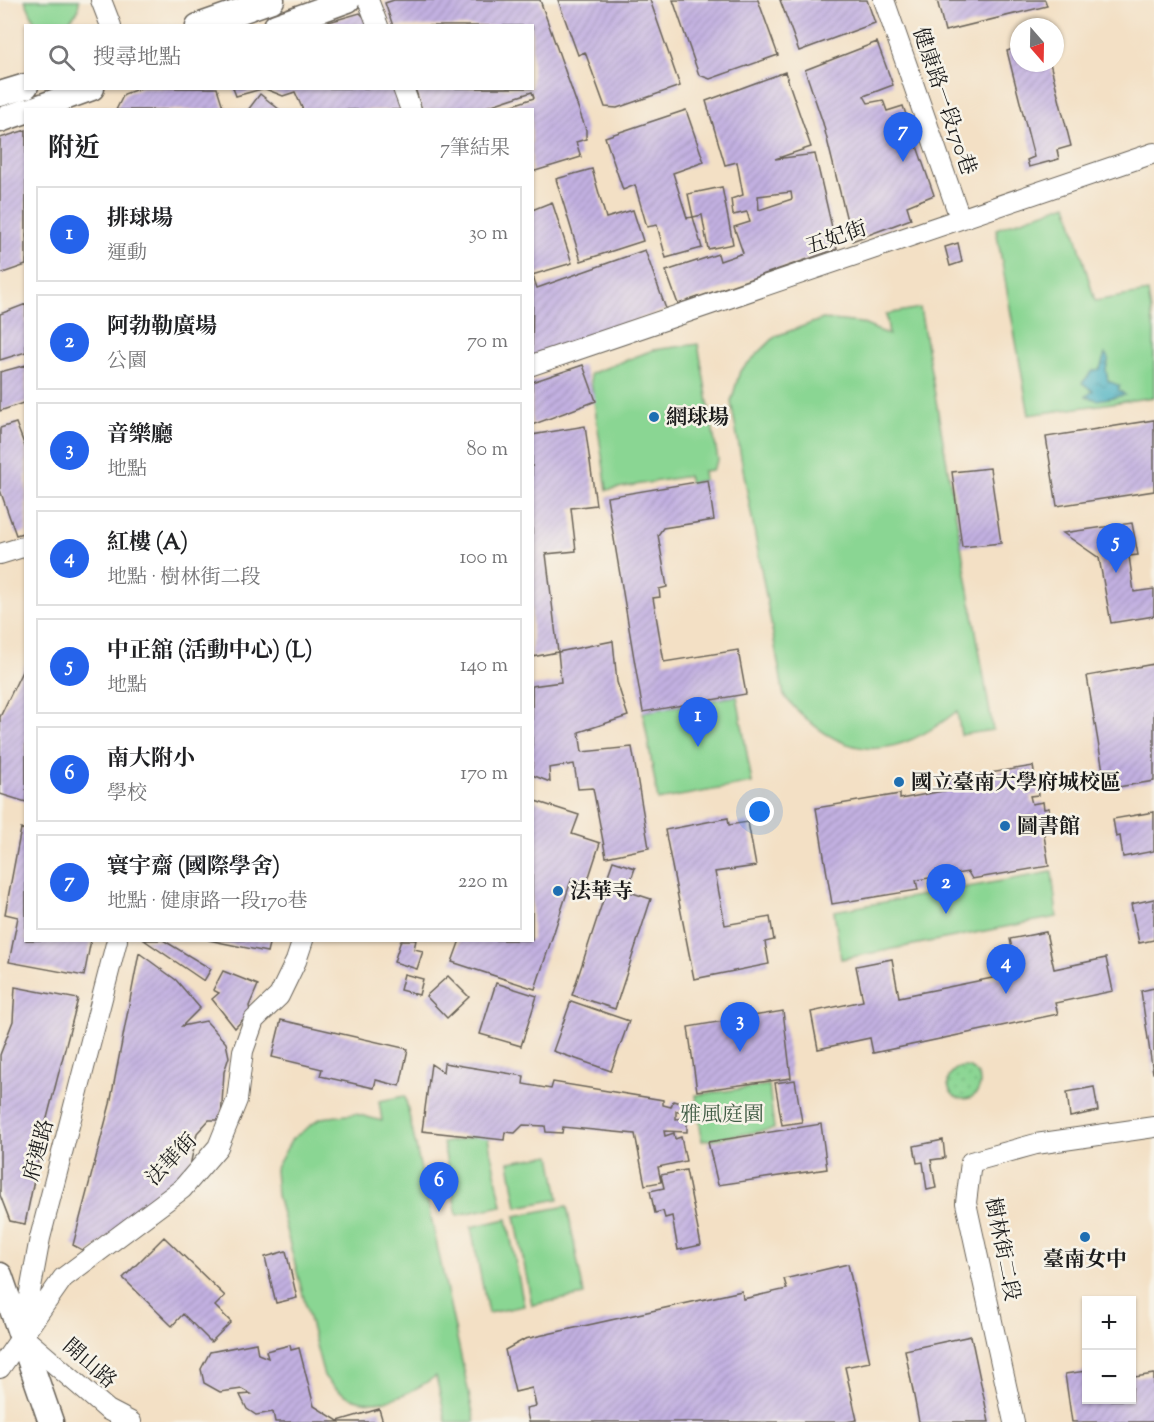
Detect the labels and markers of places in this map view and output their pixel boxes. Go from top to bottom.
pin: 7 [884,112,922,162]
place label: 網球場 [666,404,729,434]
marker: 網球場 [647,410,661,424]
pin: 5 [1096,524,1136,573]
pin: 1 [678,698,718,747]
place label: 國立臺南大學府城校區 [911,769,1121,799]
marker: 國立臺南大學府城校區 [892,775,906,789]
place label: 圖書館 [1017,813,1080,843]
marker: 圖書館 [998,819,1012,833]
pin: 2 [926,864,966,914]
place label: 法華寺 [570,878,633,908]
marker: 法華寺 [551,884,565,898]
pin: 4 [986,944,1026,994]
pin: 3 [720,1002,760,1052]
pin: 6 [420,1162,458,1212]
marker: 臺南女中 [1078,1230,1092,1244]
place label: 臺南女中 [1043,1246,1127,1276]

